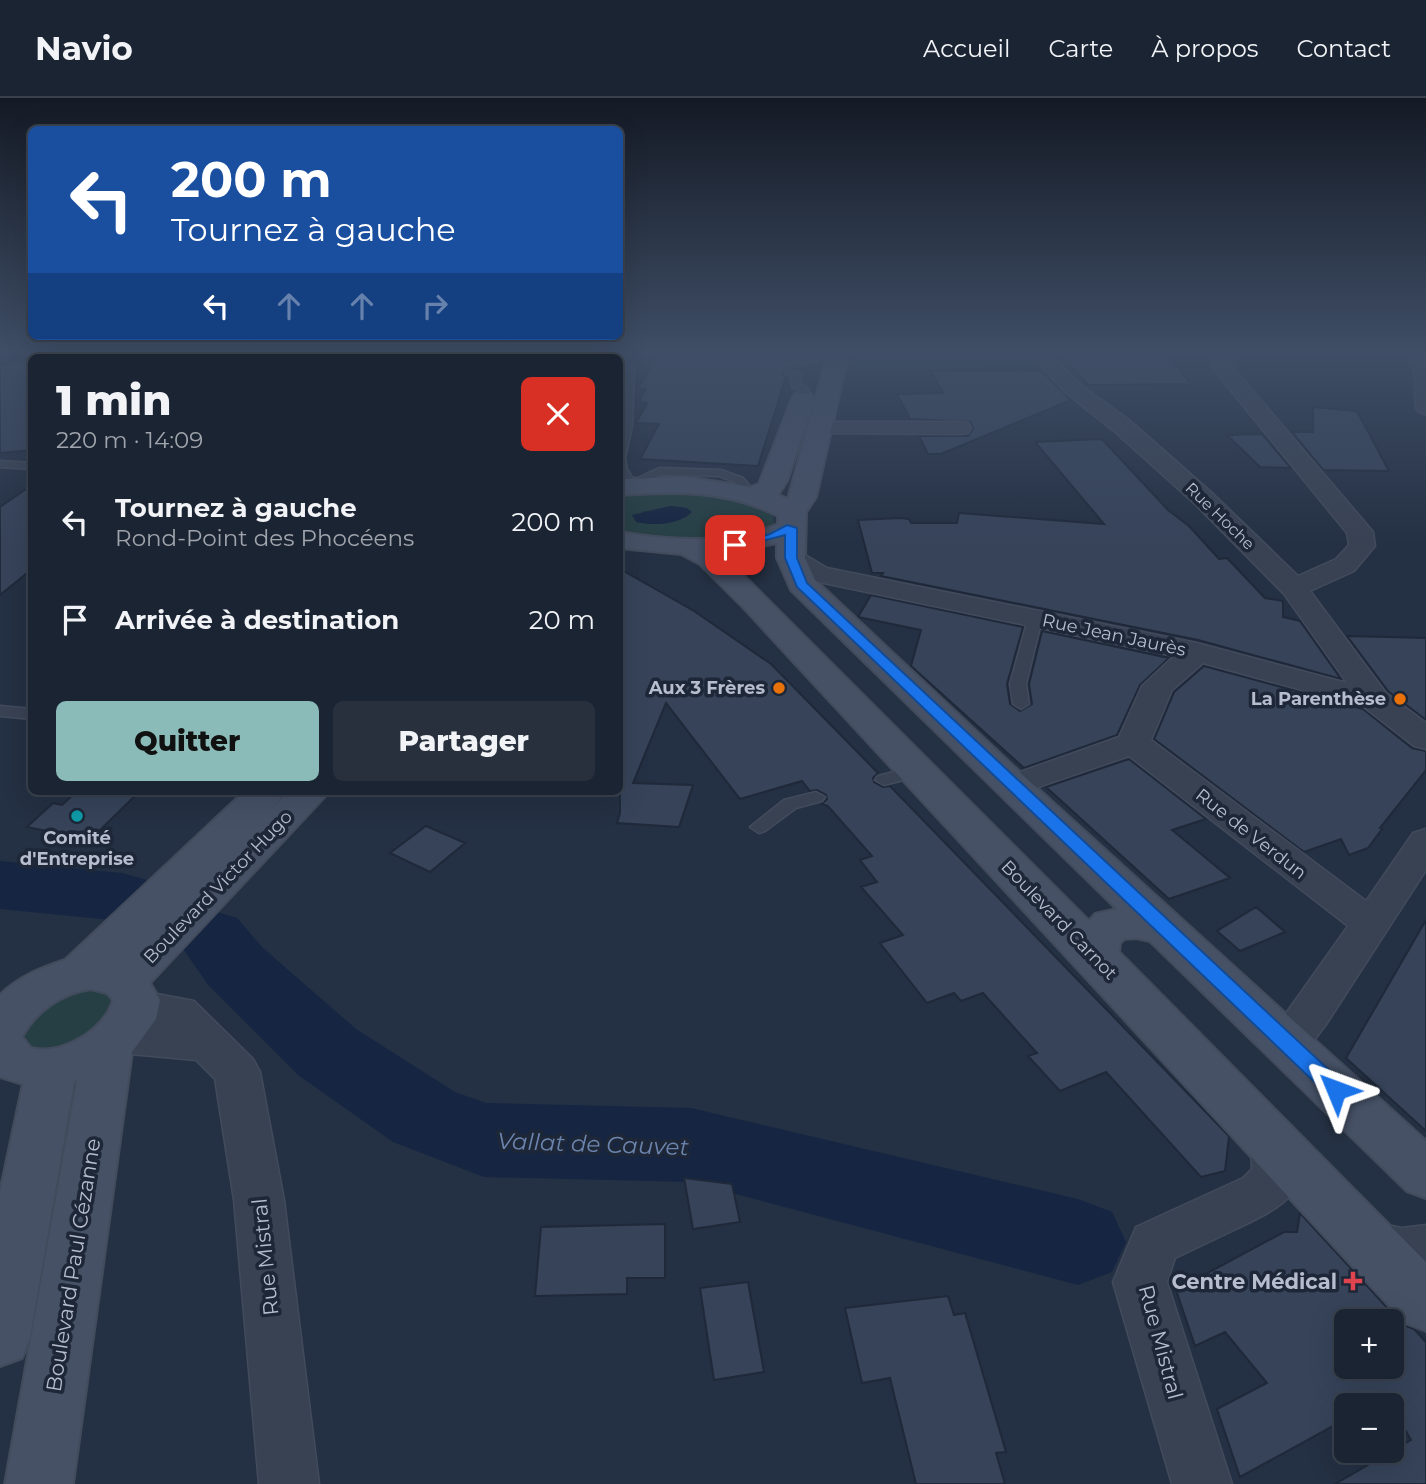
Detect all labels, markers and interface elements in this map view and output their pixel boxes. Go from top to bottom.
text: Navio [35,28,133,68]
text: Accueil [923,34,1010,63]
text: Carte [1048,34,1113,63]
text: À propos [1151,34,1258,63]
text: Contact [1296,34,1391,63]
text: 200 m [171,150,332,209]
icon: left [56,154,147,245]
text: Tournez à gauche [171,210,456,249]
icon: left [197,287,235,325]
icon: ahead [270,287,308,325]
icon: ahead [343,287,381,325]
icon: right [416,287,454,325]
text: 1 min [56,374,172,426]
button: close [521,377,595,451]
text: 220 m · 14:09 [56,426,203,454]
street label: Rue Hoche [1182,478,1258,554]
text: Tournez à gauche [115,492,357,524]
icon: left [56,503,94,541]
text: 200 m [511,506,595,538]
pin [705,515,765,575]
text: Rond-Point des Phocéens [115,524,414,552]
icon: arrive [716,526,754,564]
icon: arrive [56,601,94,639]
text: Arrivée à destination [115,604,399,636]
text: 20 m [529,604,595,636]
street label: Rue Jean Jaurès [1040,609,1188,661]
place label: Aux 3 Frères [648,677,765,699]
marker: Aux 3 Frères [771,680,787,696]
place label: La Parenthèse [1251,688,1386,710]
marker: La Parenthèse [1392,691,1408,707]
button: Quitter [56,701,319,781]
button: Partager [333,701,595,781]
street label: Rue de Verdun [1191,784,1311,884]
street label: Boulevard Victor Hugo [139,806,297,968]
marker: Comité d'Entreprise [69,808,85,824]
place label: Comité d'Entreprise [20,827,134,870]
street label: Boulevard Carnot [996,856,1122,984]
position arrow [1299,1053,1373,1127]
water label: Vallat de Cauvet [497,1127,690,1161]
street label: Boulevard Paul Cézanne [41,1137,105,1393]
street label: Rue Mistral [246,1197,284,1317]
place label: Centre Médical [1171,1269,1337,1294]
marker: Centre Médical [1343,1271,1363,1291]
street label: Rue Mistral [1134,1282,1188,1402]
map controls [1334,1309,1404,1463]
button: + [1334,1309,1404,1379]
button: − [1334,1393,1404,1463]

